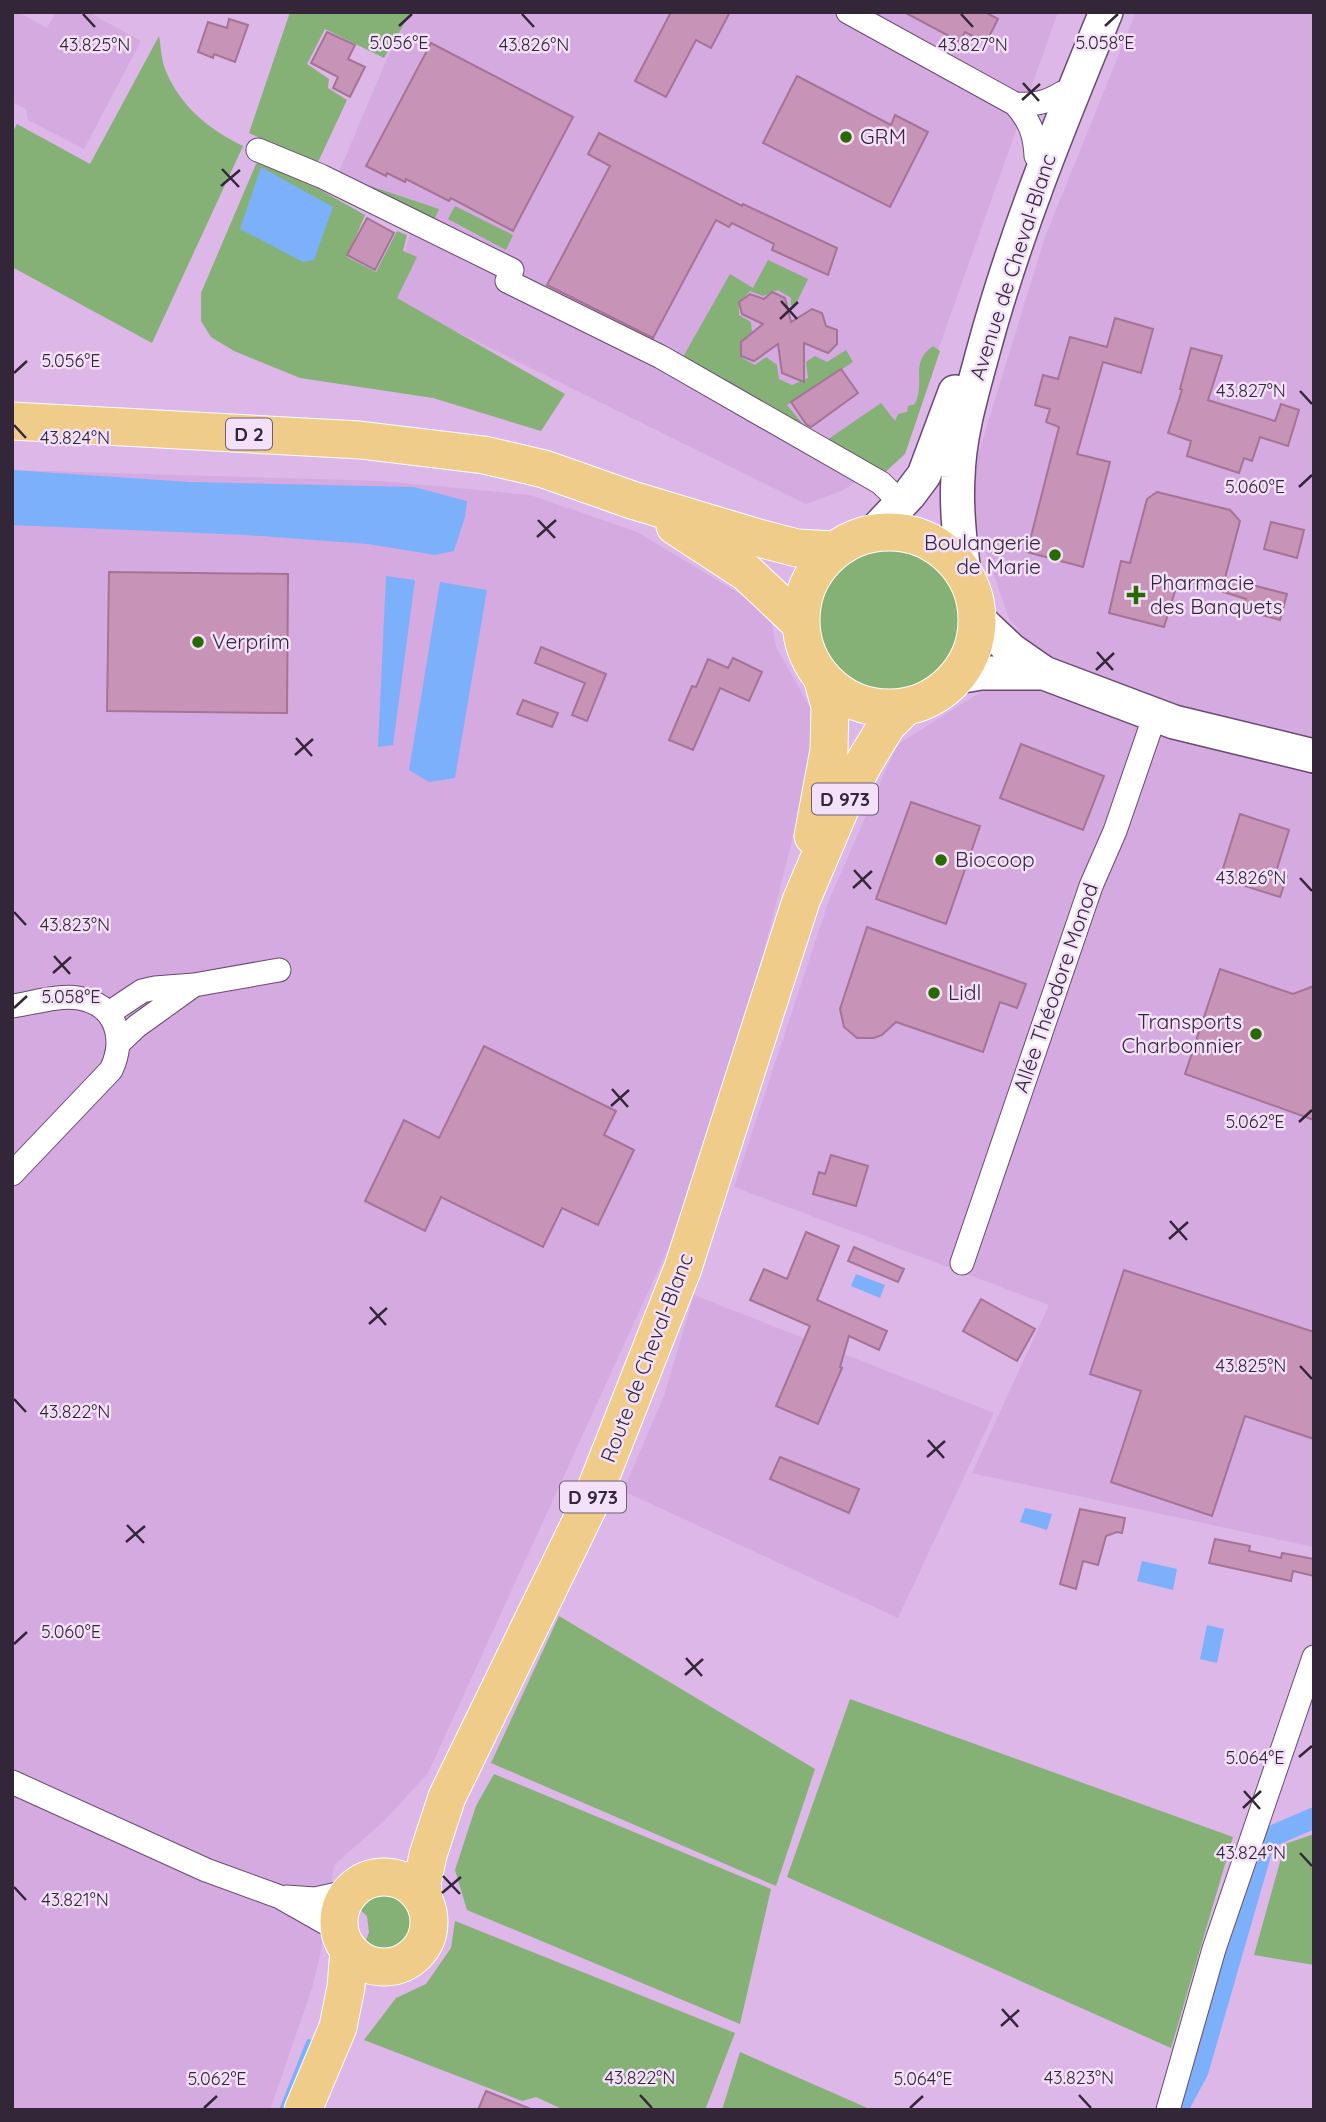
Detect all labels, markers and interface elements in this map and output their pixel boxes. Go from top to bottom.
text: 5.056°E [369,31,429,54]
text: 5.058°E [1075,31,1135,54]
text: 43.825°N [60,33,130,56]
text: 43.826°N [499,33,569,56]
text: 43.827°N [938,33,1008,56]
place label: GRM [860,123,906,149]
marker: GRM [838,129,854,145]
street label: Avenue de Cheval-Blanc [963,150,1061,383]
text: 5.056°E [41,349,101,372]
text: 43.827°N [1216,379,1286,402]
road number: D 2 [226,418,272,449]
text: 43.824°N [40,426,110,449]
text: 5.060°E [1225,475,1285,498]
place label: Boulangerie de Marie [924,529,1041,579]
marker: Boulangerie de Marie [1047,547,1063,563]
place label: Pharmacie des Banquets [1150,569,1283,619]
marker: Pharmacie des Banquets [1128,587,1144,603]
place label: Verprim [212,628,290,654]
marker: Verprim [190,634,206,650]
road number: D 973 [812,784,878,814]
place label: Biocoop [955,846,1035,872]
marker: Biocoop [933,852,949,868]
text: 43.826°N [1216,866,1286,889]
street label: Allée Théodore Monod [1007,879,1103,1096]
text: 43.823°N [40,913,110,936]
place label: Lidl [948,979,981,1005]
text: 5.058°E [41,985,101,1008]
marker: Lidl [926,985,942,1001]
place label: Transports Charbonnier [1121,1008,1242,1058]
marker: Transports Charbonnier [1248,1026,1264,1042]
text: 5.062°E [1225,1110,1285,1133]
street label: Route de Cheval-Blanc [594,1249,698,1466]
text: 43.825°N [1216,1354,1286,1377]
text: 43.822°N [40,1400,110,1423]
road number: D 973 [560,1482,626,1512]
text: 5.060°E [41,1620,101,1643]
text: 5.064°E [1226,1746,1284,1769]
text: 43.824°N [1216,1841,1286,1864]
text: 43.821°N [41,1888,109,1911]
text: 43.822°N [605,2066,675,2089]
text: 43.823°N [1044,2066,1114,2089]
text: 5.062°E [187,2067,247,2090]
text: 5.064°E [894,2067,952,2090]

